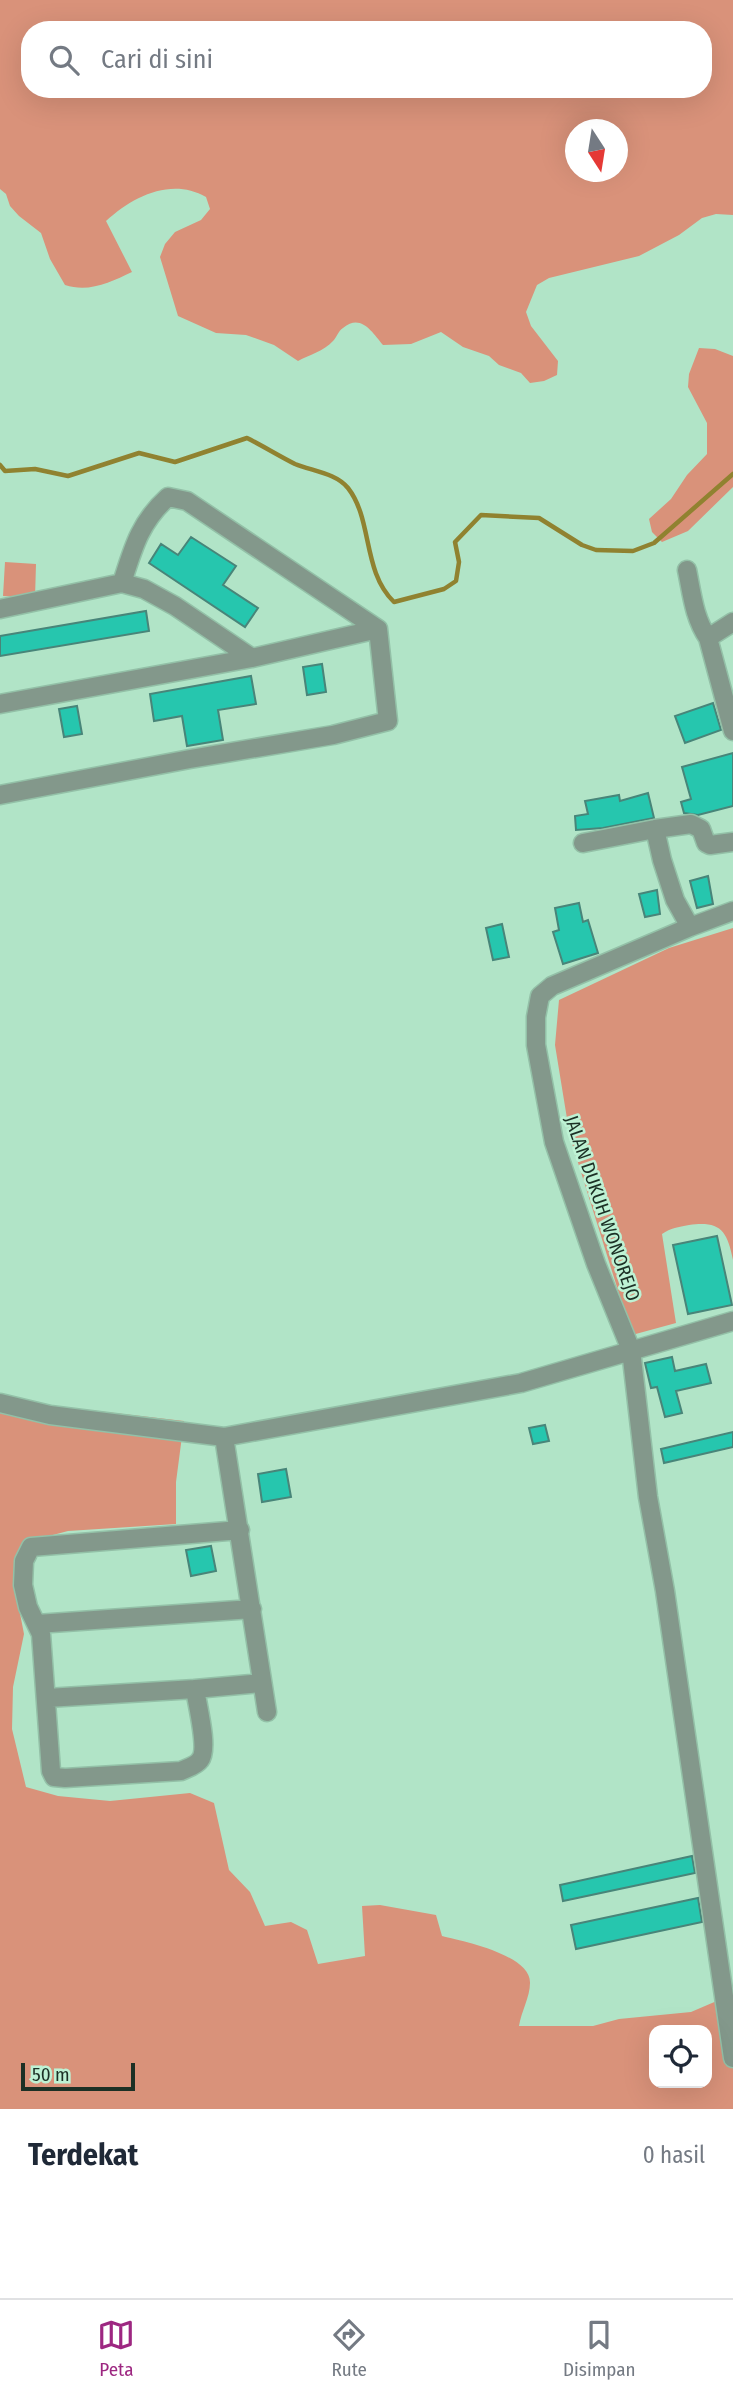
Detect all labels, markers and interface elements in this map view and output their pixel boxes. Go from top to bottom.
search box [21,21,712,98]
icon: search [45,41,83,79]
text: Cari di sini [101,44,213,75]
north arrow [565,119,628,182]
street label: JALAN DUKUH WONOREJO [560,1112,645,1304]
map controls [649,2025,712,2088]
button: locate [649,2025,712,2088]
scale bar [21,2060,135,2092]
text: 50 m [32,2063,70,2086]
text: Terdekat [28,2137,138,2173]
text: 0 hasil [643,2141,705,2169]
tab: Peta [97,2316,135,2381]
tab: Rute [330,2316,368,2381]
tab: Disimpan [563,2316,636,2381]

